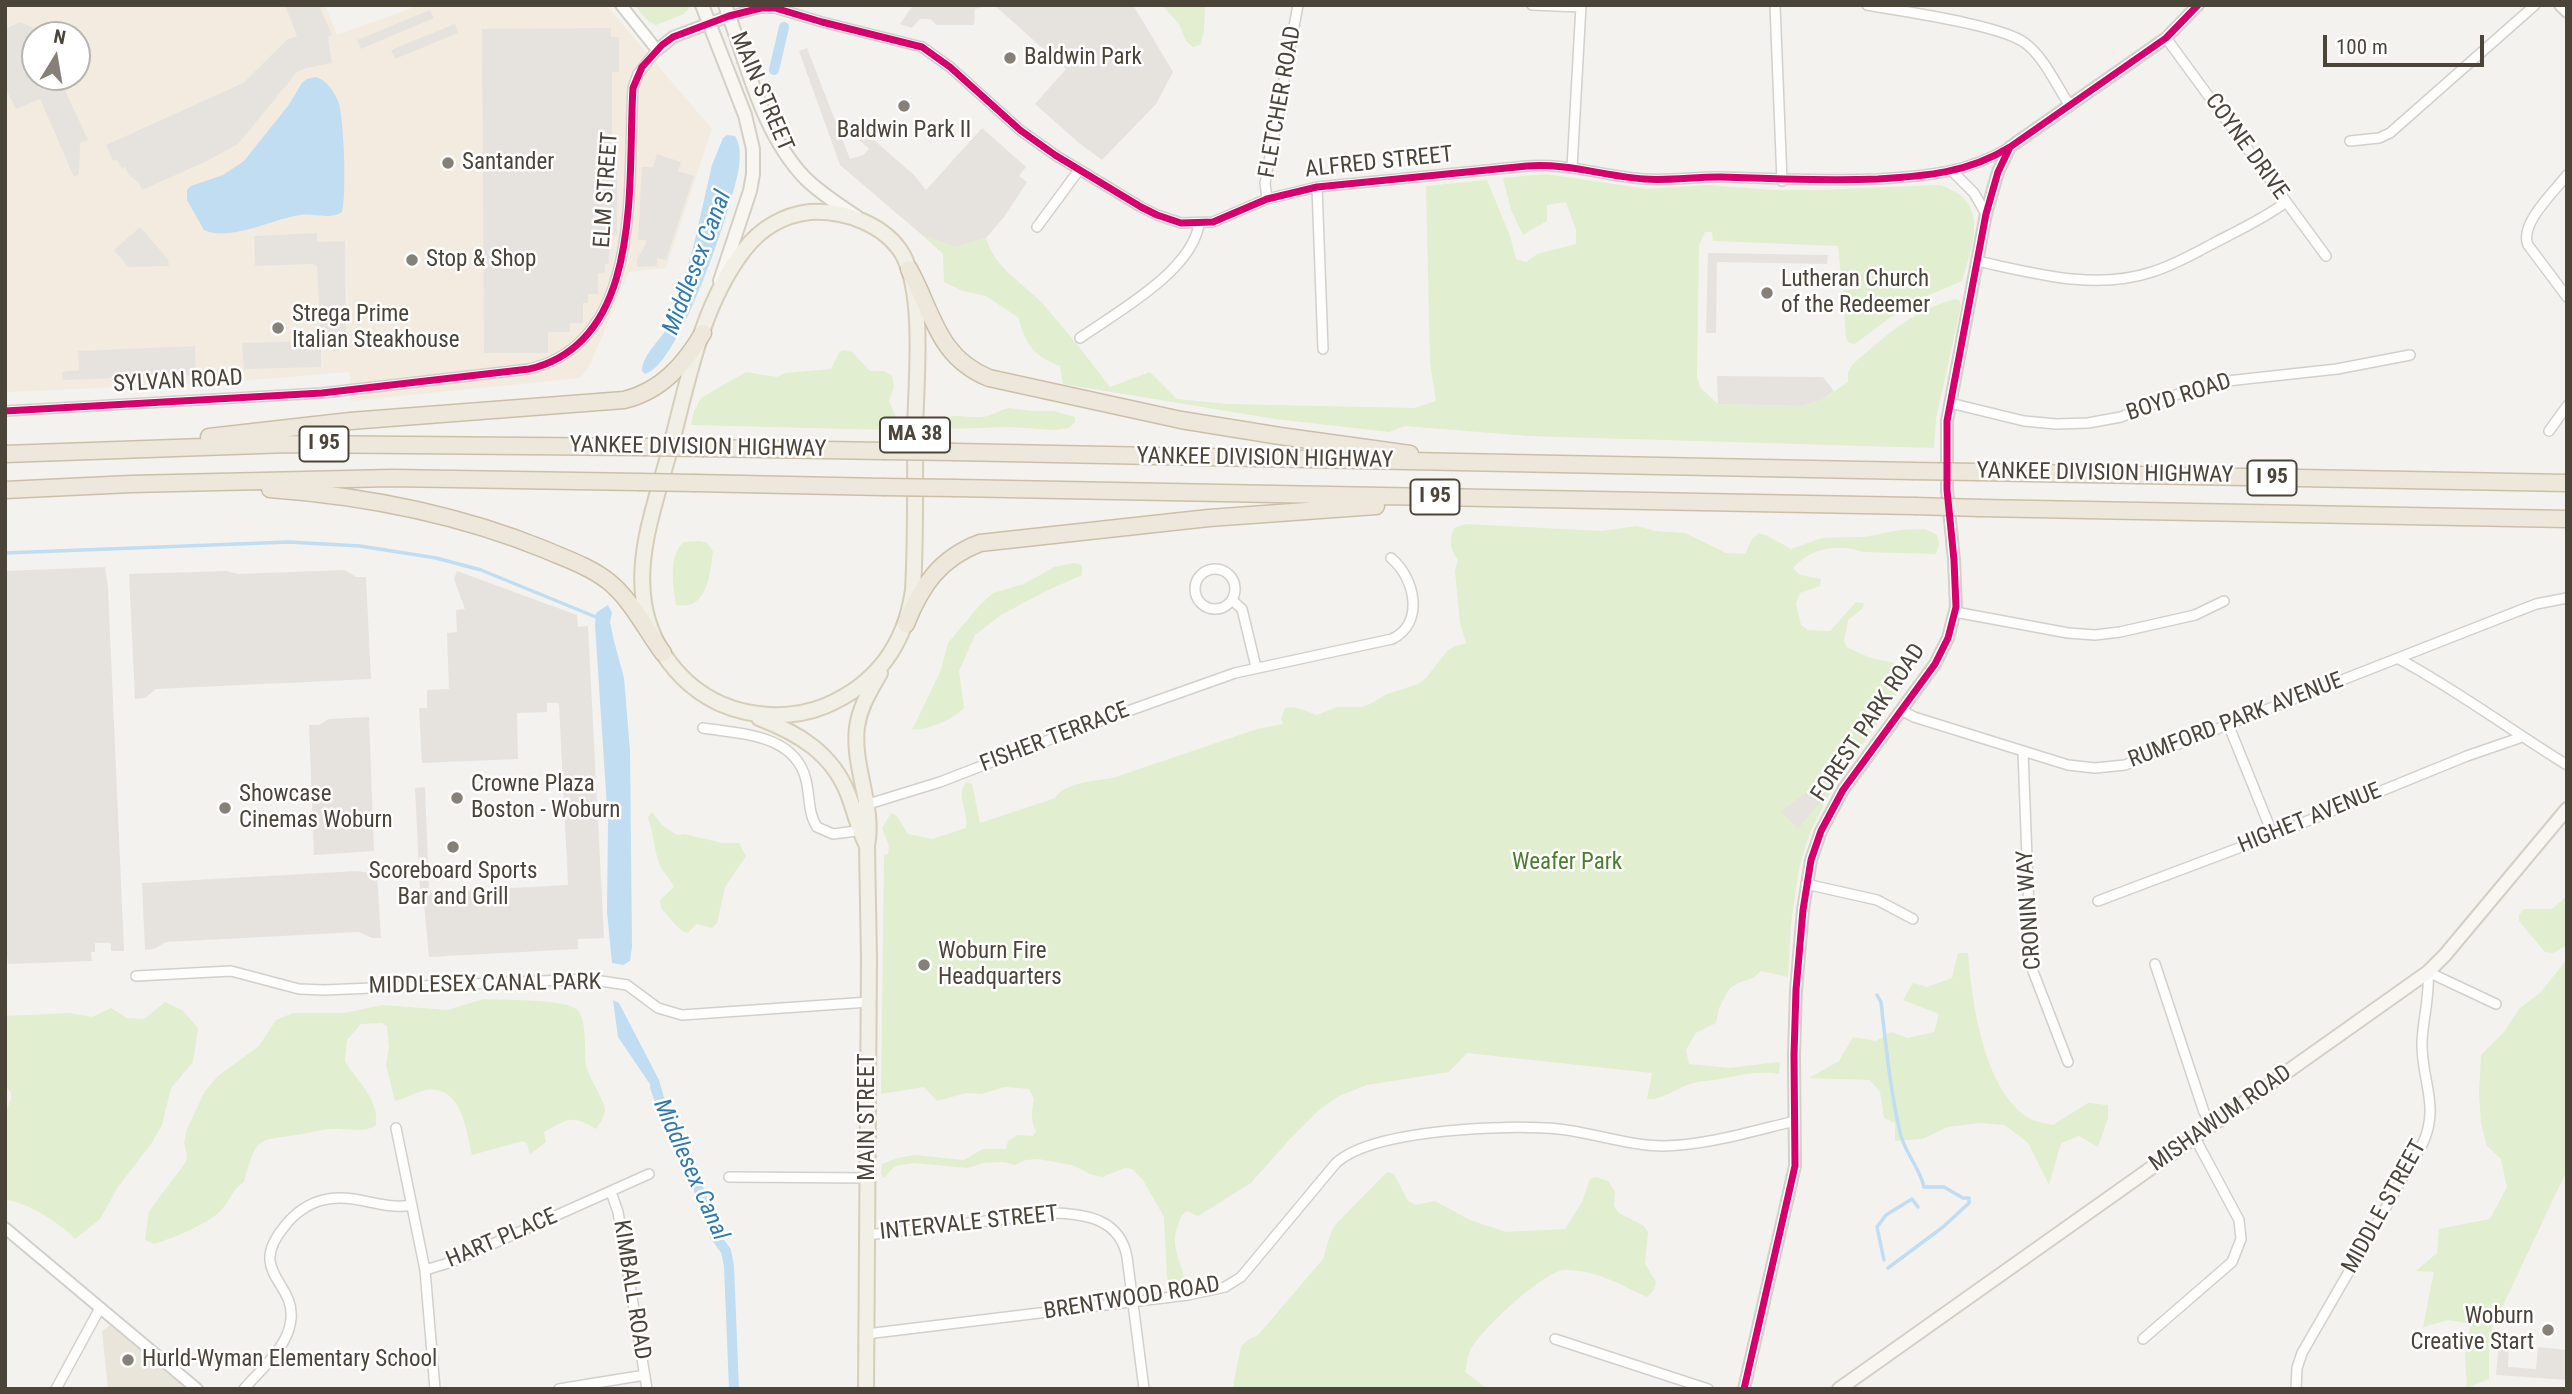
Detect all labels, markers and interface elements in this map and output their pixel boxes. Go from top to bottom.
north arrow [21,21,91,91]
scale bar [2327,21,2488,65]
text: N [52,24,68,49]
street label: FLETCHER ROAD [1254,24,1308,180]
street label: MAIN STREET [723,28,799,156]
text: 100 m [2336,35,2388,59]
place label: Baldwin Park [1024,44,1142,72]
marker: Baldwin Park [1002,50,1018,66]
street label: COYNE DRIVE [2198,88,2294,206]
marker: Baldwin Park II [896,98,912,114]
place label: Baldwin Park II [837,117,971,145]
street label: ELM STREET [589,131,625,249]
street label: ALFRED STREET [1304,142,1454,184]
place label: Santander [462,149,554,177]
marker: Santander [440,155,456,171]
water label: Middlesex Canal [657,187,739,339]
place label: Stop & Shop [426,246,536,274]
marker: Stop & Shop [404,252,420,268]
place label: Lutheran Church of the Redeemer [1781,266,1930,320]
marker: Lutheran Church of the Redeemer [1759,285,1775,301]
place label: Strega Prime Italian Steakhouse [292,301,460,355]
marker: Strega Prime Italian Steakhouse [270,320,286,336]
street label: SYLVAN ROAD [112,365,244,399]
street label: BOYD ROAD [2123,368,2235,428]
road number: MA 38 [880,418,950,452]
road number: I 95 [300,426,348,462]
street label: YANKEE DIVISION HIGHWAY [569,432,827,464]
street label: YANKEE DIVISION HIGHWAY [1136,443,1394,475]
street label: YANKEE DIVISION HIGHWAY [1976,458,2234,490]
road number: I 95 [2248,461,2296,496]
road number: I 95 [1410,480,1460,514]
street label: FOREST PARK ROAD [1806,639,1932,807]
street label: RUMFORD PARK AVENUE [2125,667,2347,775]
street label: FISHER TERRACE [977,697,1133,779]
place label: Crowne Plaza Boston - Woburn [471,771,620,825]
street label: HIGHET AVENUE [2234,778,2386,860]
place label: Showcase Cinemas Woburn [239,781,393,835]
marker: Crowne Plaza Boston - Woburn [449,790,465,806]
marker: Showcase Cinemas Woburn [217,800,233,816]
marker: Scoreboard Sports Bar and Grill [445,839,461,855]
park label: Weafer Park [1512,849,1622,877]
street label: CRONIN WAY [2012,849,2048,971]
place label: Scoreboard Sports Bar and Grill [369,858,537,912]
place label: Woburn Fire Headquarters [938,938,1062,992]
marker: Woburn Fire Headquarters [916,957,932,973]
street label: MIDDLESEX CANAL PARK [369,969,601,1001]
street label: MAIN STREET [854,1053,882,1181]
street label: MISHAWUM ROAD [2145,1060,2297,1178]
water label: Middlesex Canal [646,1095,734,1245]
street label: MIDDLE STREET [2337,1136,2433,1278]
street label: INTERVALE STREET [878,1201,1060,1247]
street label: HART PLACE [442,1203,562,1275]
street label: KIMBALL ROAD [606,1218,656,1362]
street label: BRENTWOOD ROAD [1042,1271,1222,1327]
place label: Woburn Creative Start [2410,1303,2534,1357]
marker: Woburn Creative Start [2540,1322,2556,1338]
place label: Hurld-Wyman Elementary School [142,1346,437,1374]
marker: Hurld-Wyman Elementary School [120,1352,136,1368]

